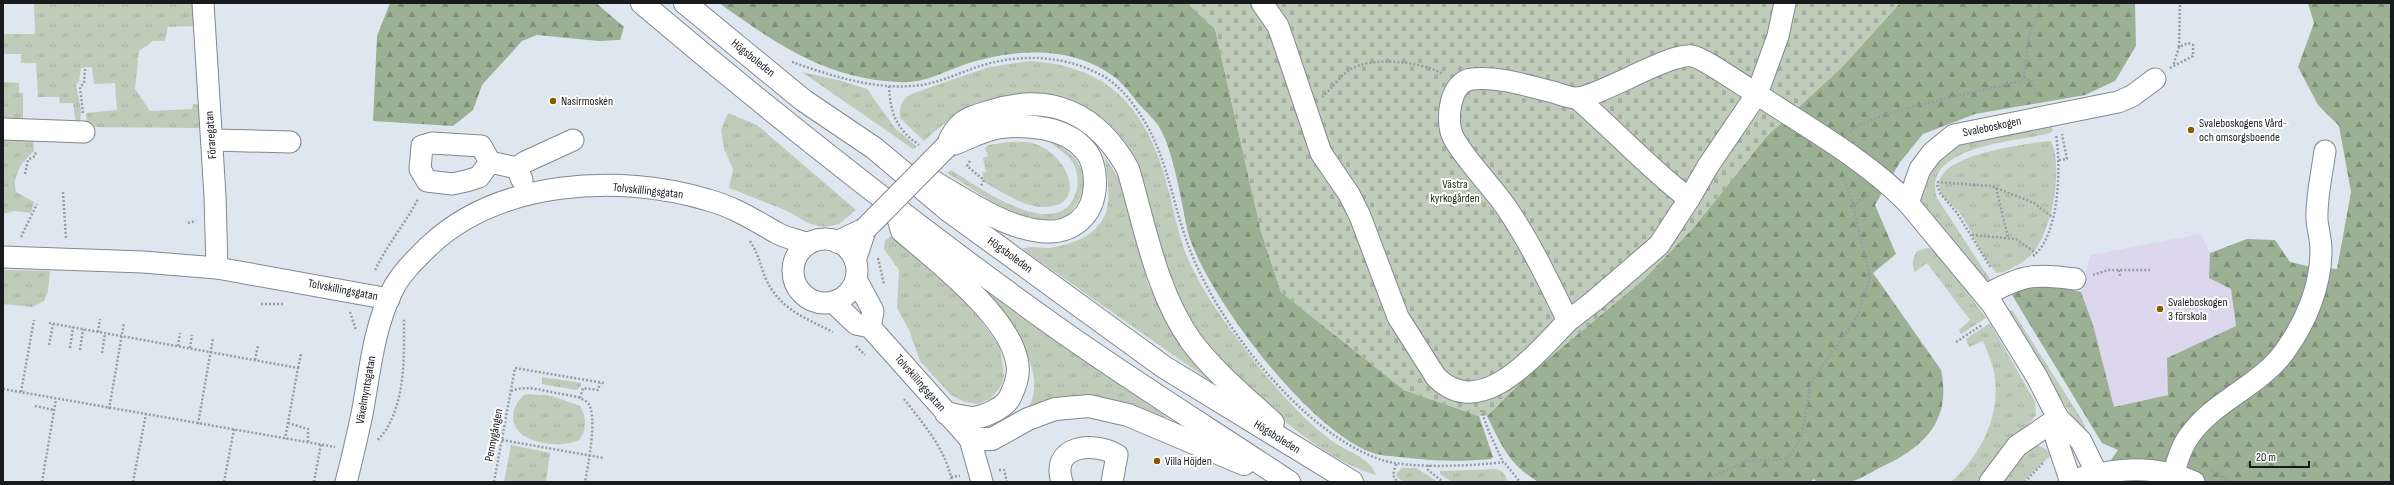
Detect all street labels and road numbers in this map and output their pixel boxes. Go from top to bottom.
street label: Högsboleden [728,36,778,80]
street label: Föraregatan [202,111,220,159]
street label: Svaleboskogen [1961,113,2023,141]
street label: Tolvskillingsgatan [612,180,684,202]
street label: Högsboleden [985,234,1035,276]
street label: Tolvskillingsgatan [307,276,379,304]
street label: Tolvskillingsgatan [891,351,949,415]
street label: Växelmyntsgatan [353,355,379,425]
street label: Pennygången [482,407,506,463]
street label: Högsboleden [1251,417,1303,457]

